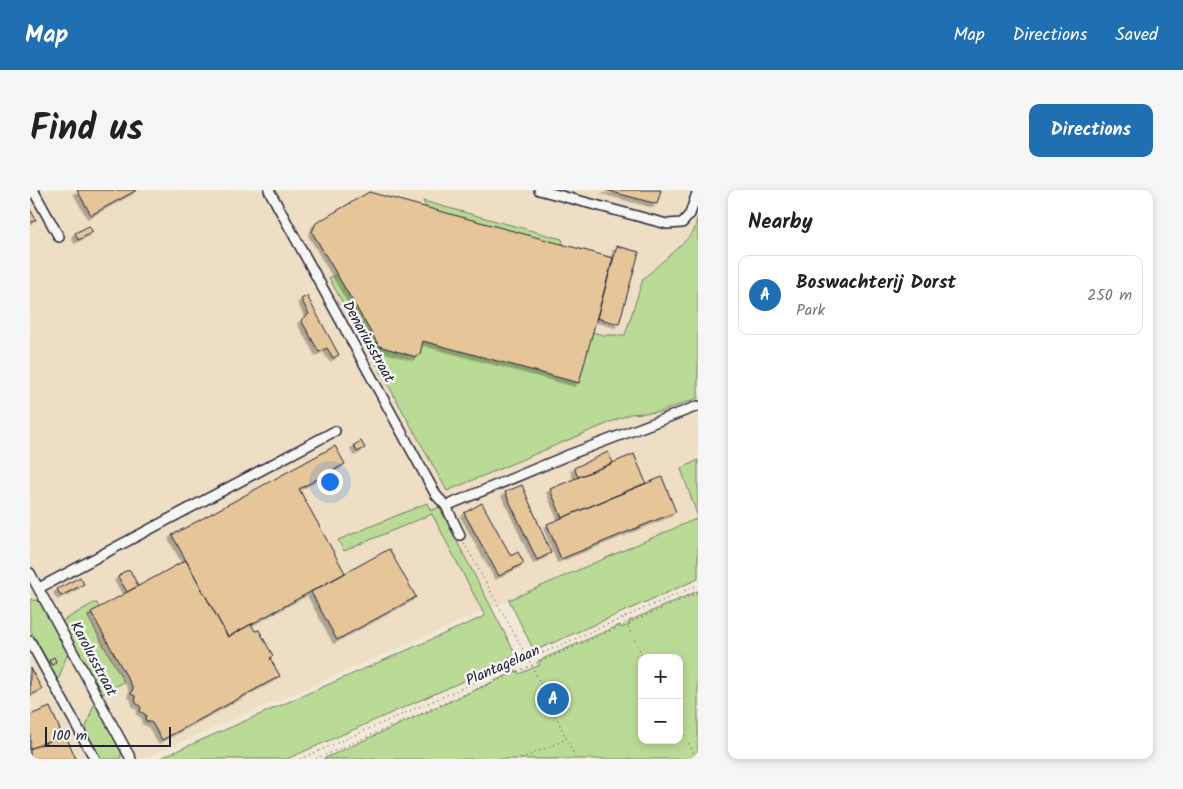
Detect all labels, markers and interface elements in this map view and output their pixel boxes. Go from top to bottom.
text: Map [25,16,68,55]
text: Map [953,21,985,50]
text: Directions [1013,21,1087,50]
text: Saved [1115,21,1158,50]
text: Find us [30,102,143,158]
button: Directions [1029,104,1153,157]
text: Nearby [748,206,813,239]
text: Boswachterij Dorst [796,268,956,298]
text: A [760,283,770,308]
text: 250 m [1087,283,1132,308]
street label: Denariusstraat [336,297,401,388]
text: Park [796,298,825,323]
your location [317,469,343,495]
street label: Karolusstraat [63,617,123,701]
street label: Plantagelaan [462,639,544,693]
map controls [638,654,683,744]
button: + [638,654,683,699]
pin: A [537,680,569,718]
button: − [638,699,683,744]
scale bar [45,724,171,747]
text: 100 m [52,725,87,747]

